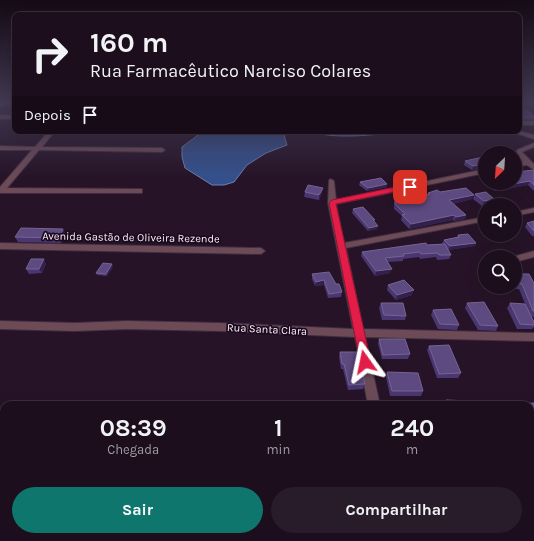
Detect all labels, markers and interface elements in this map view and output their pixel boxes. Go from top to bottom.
text: 160 m [90,26,168,59]
icon: right [24,28,76,80]
text: Rua Farmacêutico Narciso Colares [90,60,371,82]
icon: arrive [79,104,101,126]
text: Depois [24,106,71,124]
north arrow [478,146,522,190]
map controls [478,146,522,294]
pin [393,170,427,204]
icon: arrive [399,176,421,198]
button: sound [478,198,522,242]
street label: Avenida Gastão de Oliveira Rezende [42,229,220,246]
button: search [478,250,522,294]
street label: Rua Santa Clara [227,321,307,338]
position arrow [344,341,386,383]
text: 08:39 [100,414,167,442]
text: 1 [274,414,283,442]
text: 240 [390,414,434,442]
text: Chegada [107,442,159,457]
text: min [266,442,290,457]
text: m [406,442,418,457]
button: Sair [12,487,263,533]
button: Compartilhar [271,487,522,533]

